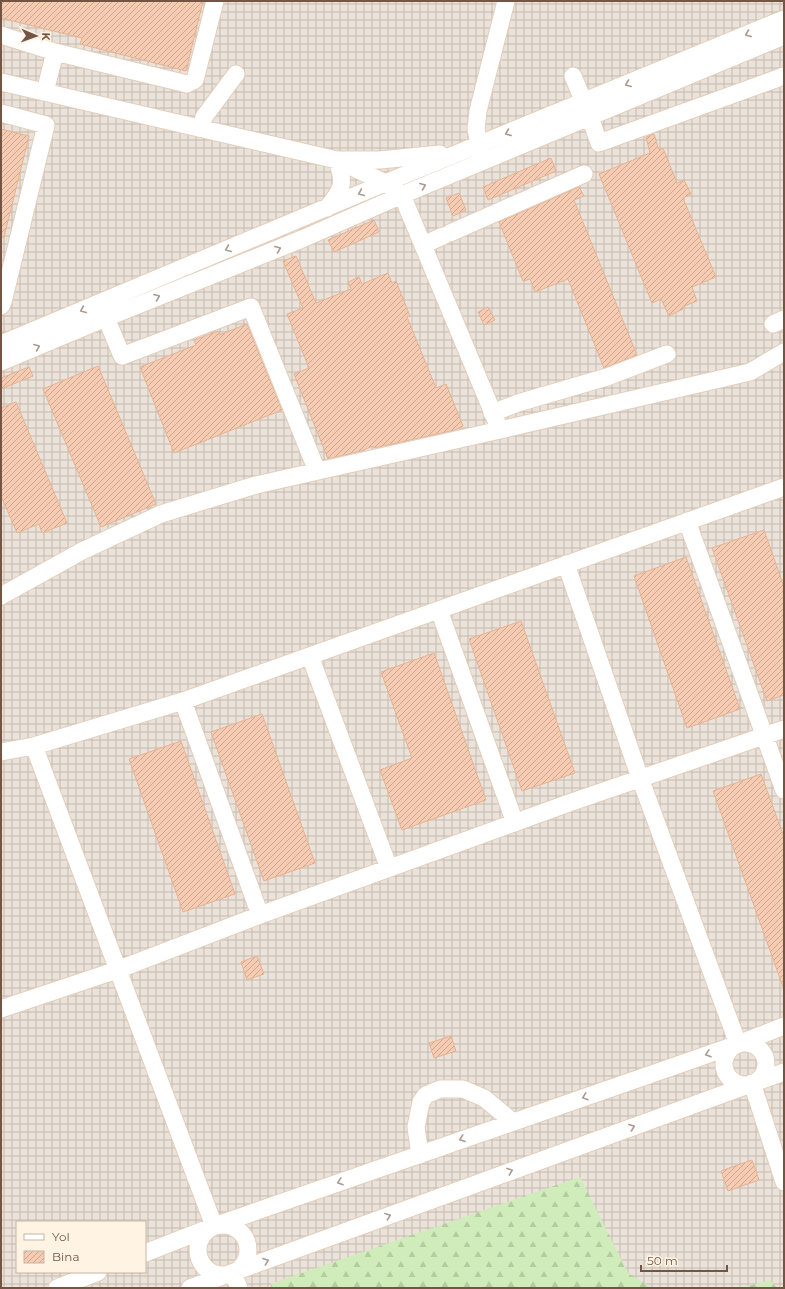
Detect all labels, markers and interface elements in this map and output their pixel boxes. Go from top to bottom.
north arrow [16,16,56,56]
one-way arrow [744,29,752,37]
text: K [39,32,53,42]
one-way arrow [624,79,631,87]
one-way arrow [504,128,512,136]
one-way arrow [419,183,426,191]
one-way arrow [358,189,365,197]
one-way arrow [225,245,232,253]
one-way arrow [274,245,281,253]
one-way arrow [154,294,161,302]
one-way arrow [79,305,87,313]
one-way arrow [33,343,40,351]
one-way arrow [705,1050,712,1058]
one-way arrow [582,1092,589,1100]
one-way arrow [629,1123,636,1131]
one-way arrow [459,1135,466,1143]
one-way arrow [507,1168,514,1176]
one-way arrow [336,1178,343,1186]
one-way arrow [384,1212,391,1221]
legend [16,1221,146,1273]
text: Yol [52,1229,70,1244]
scale bar [641,1247,727,1273]
text: Bina [52,1249,79,1264]
text: 50 m [647,1253,678,1268]
one-way arrow [262,1257,269,1265]

